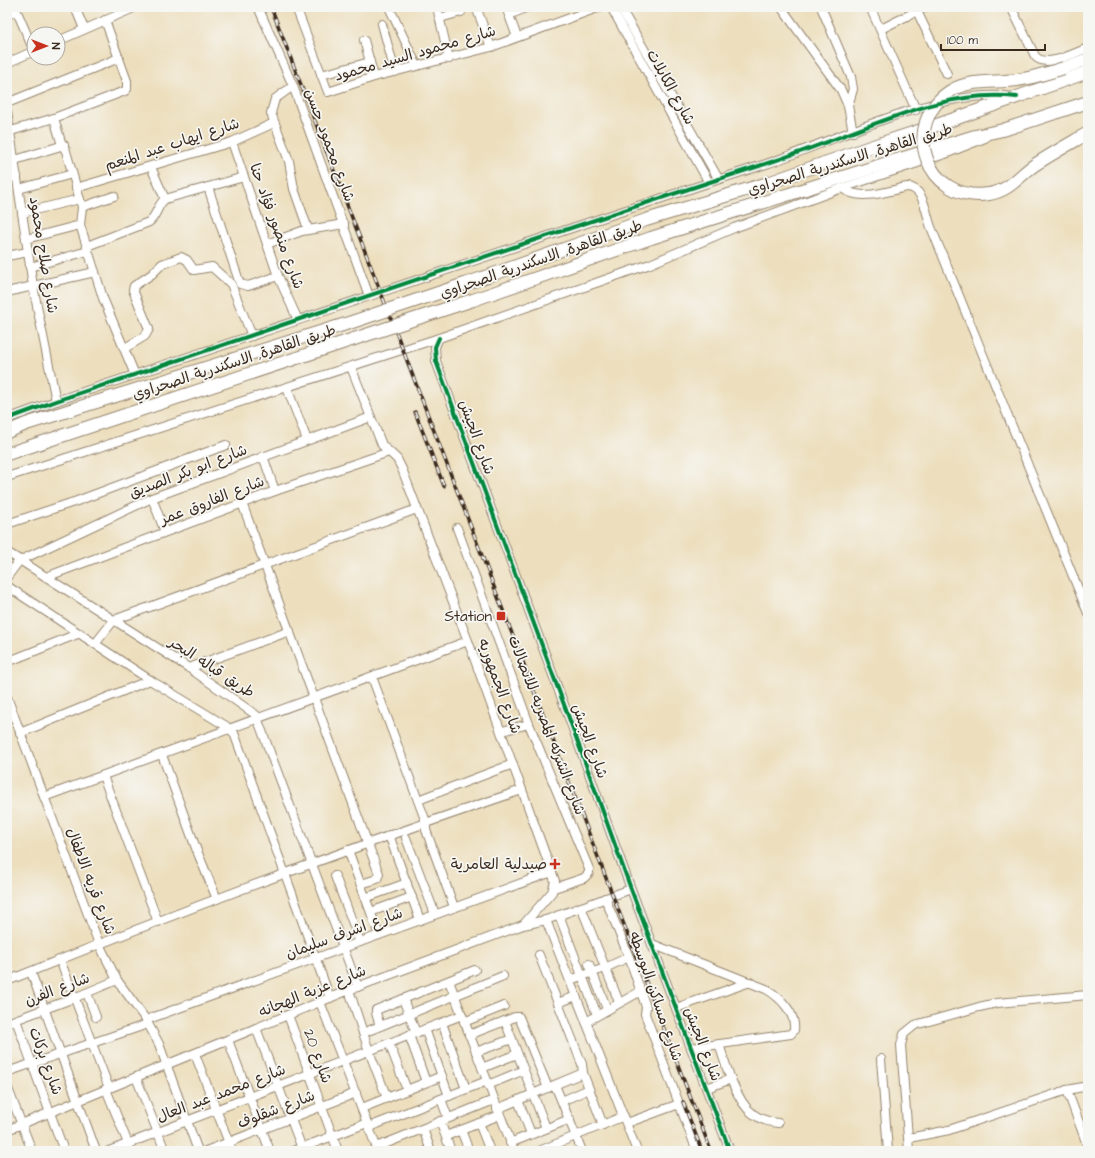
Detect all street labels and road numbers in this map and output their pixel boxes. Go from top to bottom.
street label: شارع محمود السيد محمود [332,20,498,87]
street label: شارع الكابلات [641,46,700,129]
street label: شارع محمود حسن [299,86,360,205]
street label: شارع ايهاب عبد المنعم [102,113,243,177]
street label: طريق القاهرة, الاسكندرية الصحراوي [745,118,955,201]
street label: شارع منصور فؤاد حنا [244,160,309,292]
street label: شارع صلاح محمود [24,195,63,315]
street label: طريق القاهرة, الاسكندرية الصحراوي [437,215,645,304]
street label: طريق القاهرة, الاسكندرية الصحراوي [130,320,339,405]
street label: شارع الجيش [453,397,500,477]
street label: شارع ابو بكر الصديق [126,439,250,504]
street label: شارع الفاروق عمر [155,471,267,531]
street label: طريق قباله البحر [164,631,259,703]
street label: شارع الشركه المصريه للاتصالات [503,632,591,818]
street label: شارع الجمهوريه [473,636,526,737]
street label: شارع الجيش [566,701,613,781]
street label: شارع قريه الاطفال [60,825,121,938]
street label: شارع اشرف سليمان [283,903,406,964]
street label: شارع مساكن البوسطه [623,929,688,1064]
street label: شارع عزبة الهجانه [255,960,369,1023]
street label: شارع الفرن [22,967,93,1011]
street label: شارع الجيش [679,1004,726,1084]
street label: شارع بركات [24,1024,67,1098]
street label: شارع 20 [298,1026,337,1086]
street label: شارع محمد عبد العال [154,1059,289,1128]
street label: شارع شقلوف [234,1085,318,1134]

